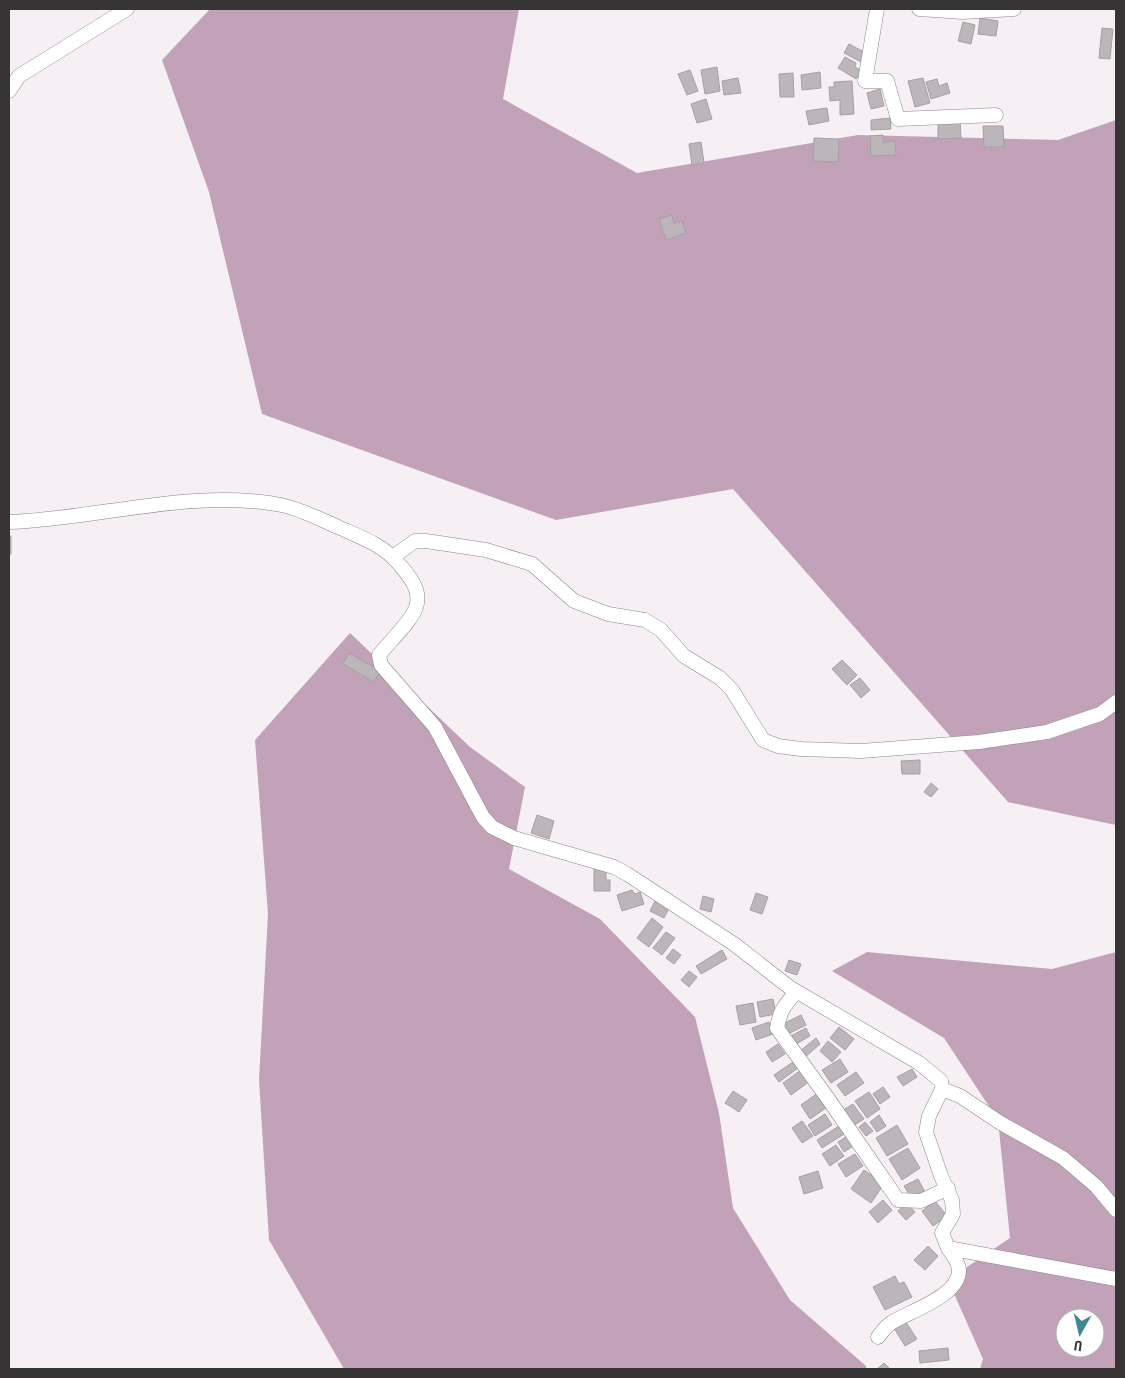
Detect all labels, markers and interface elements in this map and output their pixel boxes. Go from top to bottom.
north arrow [1055,1308,1105,1358]
text: U [1073,1337,1083,1354]

